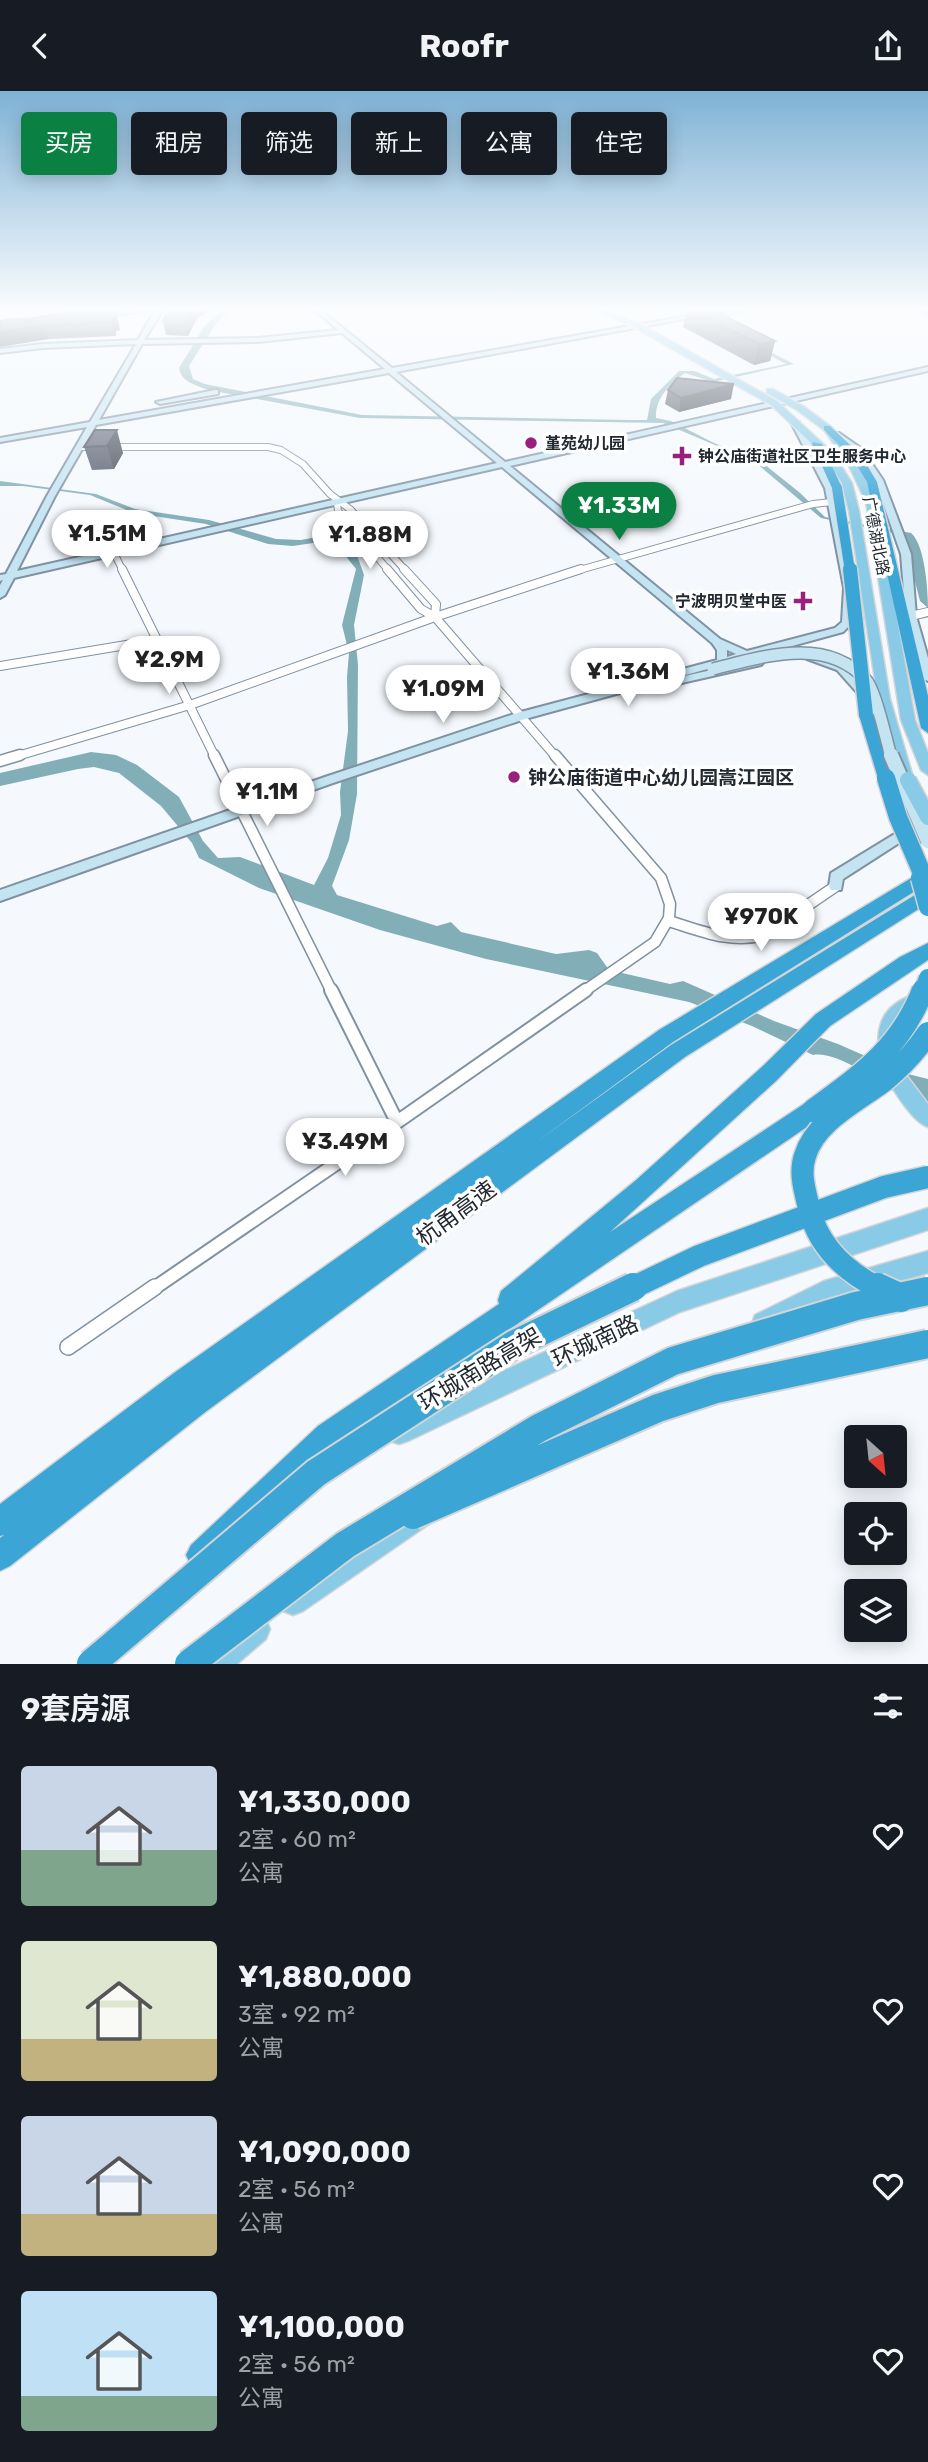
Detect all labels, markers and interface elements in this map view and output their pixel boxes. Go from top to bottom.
icon: back [21,27,59,65]
text: Roofr [419,27,509,65]
icon: share [869,27,907,65]
chip: 买房 [21,112,117,175]
chip: 租房 [131,112,227,175]
chip: 筛选 [241,112,337,175]
chip: 新上 [351,112,447,175]
chip: 公寓 [461,112,557,175]
chip: 住宅 [571,112,667,175]
place label: 堇苑幼儿园 [545,434,625,453]
marker: 堇苑幼儿园 [523,435,539,451]
marker: 钟公庙街道社区卫生服务中心 [672,446,692,466]
place label: 钟公庙街道社区卫生服务中心 [698,447,906,466]
pin: ¥1.33M [562,483,676,542]
text: ¥1.33M [577,491,661,519]
street label: 广德湖北路 [859,495,893,577]
pin: ¥1.51M [50,511,164,570]
pin: ¥1.88M [313,511,427,571]
text: ¥1.51M [68,519,146,547]
text: ¥1.88M [328,520,412,548]
marker: 宁波明贝堂中医 [793,591,813,611]
place label: 宁波明贝堂中医 [675,592,787,611]
pin: ¥2.9M [120,637,218,696]
text: ¥2.9M [134,645,204,673]
pin: ¥1.36M [571,649,685,708]
text: ¥1.36M [587,657,669,685]
pin: ¥1.09M [386,665,500,725]
text: ¥1.09M [401,674,485,702]
place label: 钟公庙街道中心幼儿园嵩江园区 [528,766,794,789]
pin: ¥1.1M [218,769,316,828]
marker: 钟公庙街道中心幼儿园嵩江园区 [506,769,522,785]
text: ¥1.1M [236,777,298,805]
pin: ¥970K [712,893,810,953]
text: ¥970K [724,902,798,930]
pin: ¥3.49M [288,1119,402,1178]
text: ¥3.49M [302,1127,388,1155]
street label: 杭甬高速 [411,1175,501,1251]
street label: 环城南路 [547,1309,643,1373]
street label: 环城南路高架 [414,1321,546,1417]
north arrow [844,1425,906,1487]
map controls [844,1425,907,1642]
button: locate [844,1502,907,1565]
button: layers [844,1579,907,1642]
icon: filters [869,1687,907,1725]
text: 9套房源 [21,1691,130,1727]
text: ¥1,330,000 [238,1784,411,1820]
icon: home [77,1794,161,1878]
icon: heart [869,1817,907,1855]
text: 2室 · 60 m² [238,1825,356,1853]
text: 公寓 [238,1859,284,1887]
text: ¥1,880,000 [238,1959,412,1995]
icon: home [77,1969,161,2053]
icon: heart [869,1992,907,2030]
text: 3室 · 92 m² [238,2000,355,2028]
text: 公寓 [238,2034,284,2062]
text: ¥1,090,000 [238,2134,411,2170]
icon: home [77,2144,161,2228]
icon: heart [869,2167,907,2205]
text: 2室 · 56 m² [238,2175,355,2203]
text: 公寓 [238,2209,284,2237]
text: ¥1,100,000 [238,2309,405,2345]
icon: home [77,2319,161,2403]
icon: heart [869,2342,907,2380]
text: 2室 · 56 m² [238,2350,355,2378]
text: 公寓 [238,2384,284,2412]

